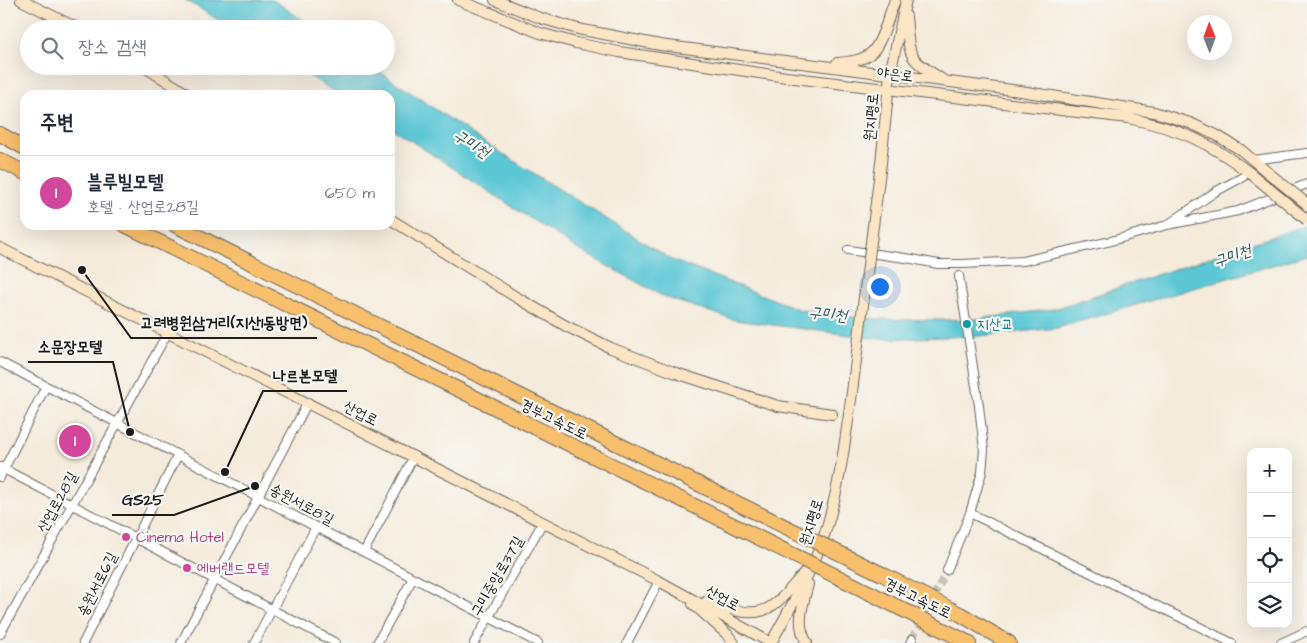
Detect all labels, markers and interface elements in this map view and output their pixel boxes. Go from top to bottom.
north arrow [1187,15,1232,60]
search box [20,20,395,75]
icon: search [38,34,66,62]
text: 장소 검색 [78,34,147,61]
street label: 야은로 [876,62,914,87]
street label: 원지평로 [859,92,884,142]
text: 주변 [40,108,74,137]
water label: 구미천 [449,124,495,165]
text: 블루빌모텔 [87,169,163,196]
text: 1 [55,182,57,204]
text: 650 m [325,182,375,204]
text: 호텔 · 산업로28길 [87,196,199,218]
water label: 구미천 [1210,239,1256,273]
your location [867,274,893,300]
water label: 구미천 [808,301,850,327]
callout: 고려병원삼거리(지산1동방면) [131,307,317,338]
text: 고려병원삼거리(지산1동방면) [141,312,308,334]
place label: 지산교 [977,314,1013,335]
marker: 지산교 [961,318,973,330]
callout: 소문장모텔 [28,331,113,362]
text: 소문장모텔 [38,336,103,358]
callout: 나르본모텔 [263,360,347,391]
text: 나르본모텔 [273,365,338,387]
street label: 경부고속도로 [517,394,591,445]
street label: 산업로 [340,396,382,431]
pin: 1 [59,422,91,460]
map controls [1247,448,1292,628]
button: + [1247,448,1292,493]
street label: 산업로28길 [32,468,83,536]
street label: 송원서로8길 [266,479,338,530]
callout: GS25 [112,484,174,515]
text: GS25 [122,489,165,511]
button: − [1247,493,1292,538]
street label: 원지평로 [794,496,829,548]
place label: Cinema Hotel [136,527,224,548]
marker: Cinema Hotel [120,531,132,543]
street label: 구미중앙로37길 [466,532,529,620]
button: locate [1247,538,1292,583]
street label: 송원서로6길 [72,548,123,620]
place label: 에버랜드모텔 [197,558,269,579]
marker: 에버랜드모텔 [181,562,193,574]
street label: 경부고속도로 [881,573,955,624]
street label: 산업로 [702,580,744,616]
button: layers [1247,583,1292,628]

